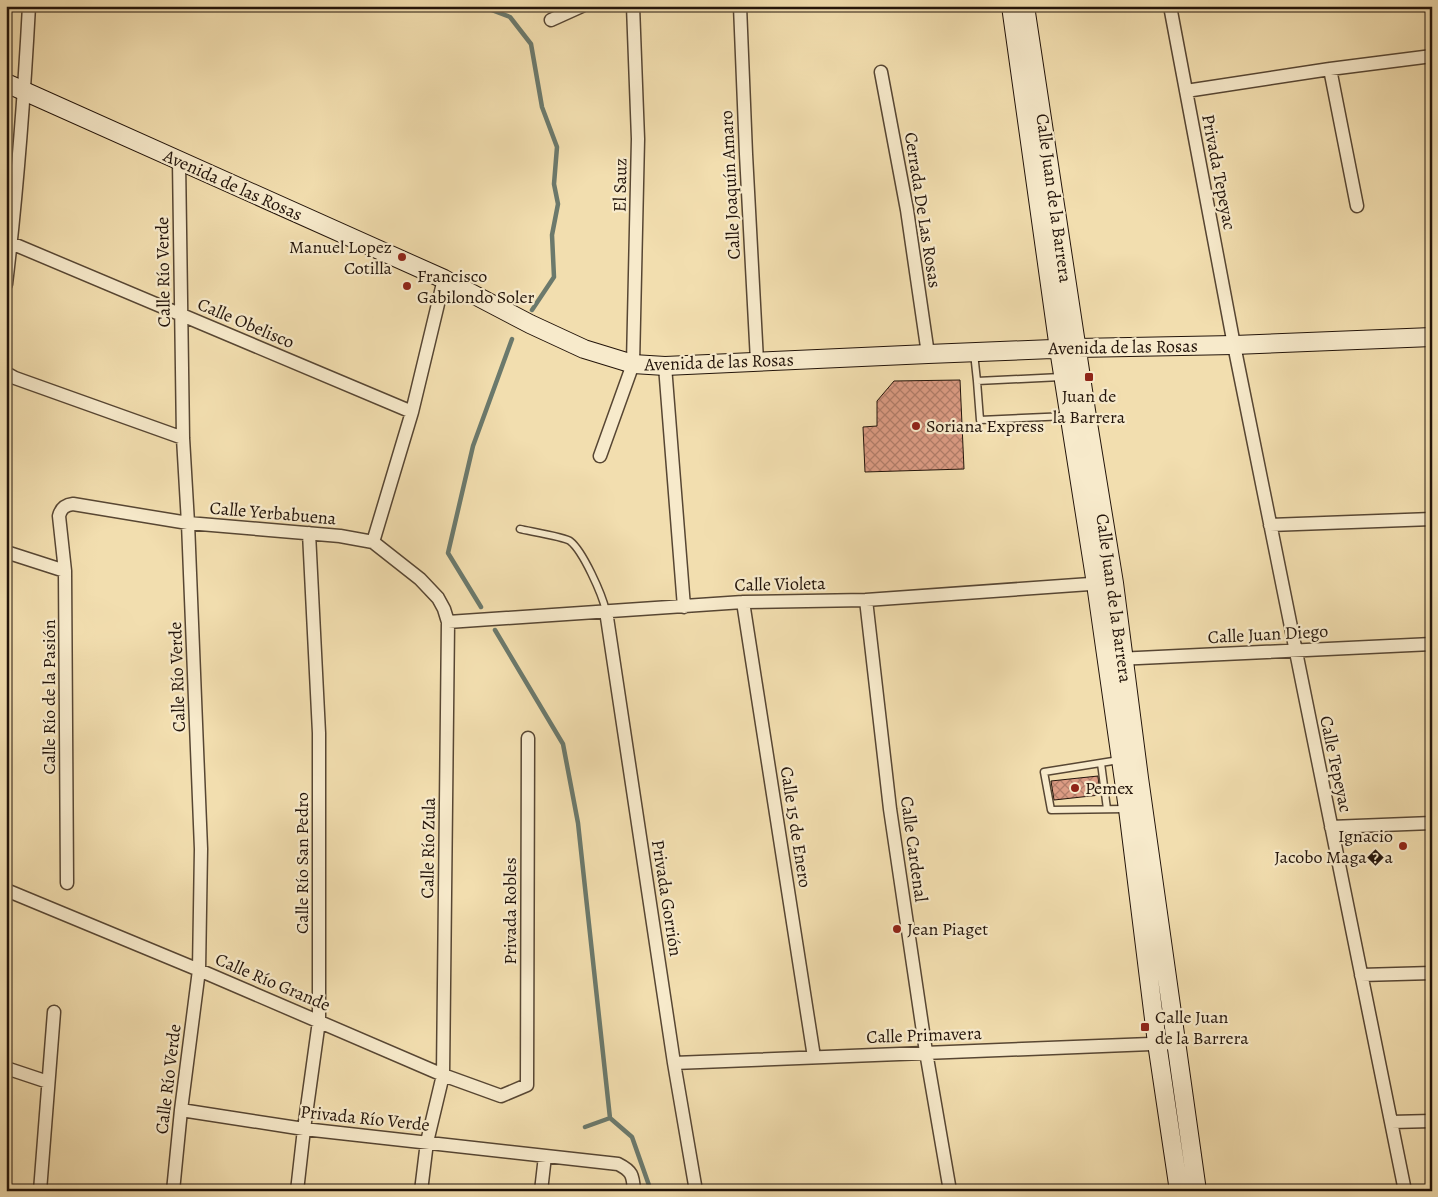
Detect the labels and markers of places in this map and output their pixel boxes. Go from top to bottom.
place label: Manuel Lopez Cotilla [289,235,393,280]
marker: Manuel Lopez Cotilla [396,251,408,263]
place label: Francisco Gabilondo Soler [417,264,534,309]
marker: Francisco Gabilondo Soler [401,280,413,292]
marker: Juan de la Barrera [1083,371,1095,383]
place label: Juan de la Barrera [1053,384,1126,429]
place label: Soriana Express [926,414,1044,438]
marker: Soriana Express [910,420,922,432]
place label: Pemex [1085,776,1134,800]
marker: Pemex [1069,782,1081,794]
place label: Ignacio Jacobo Maga�a [1274,824,1394,869]
marker: Ignacio Jacobo Maga�a [1397,840,1409,852]
place label: Jean Piaget [907,917,988,941]
marker: Jean Piaget [891,923,903,935]
place label: Calle Juan de la Barrera [1155,1005,1249,1050]
marker: Calle Juan de la Barrera [1139,1021,1151,1033]

